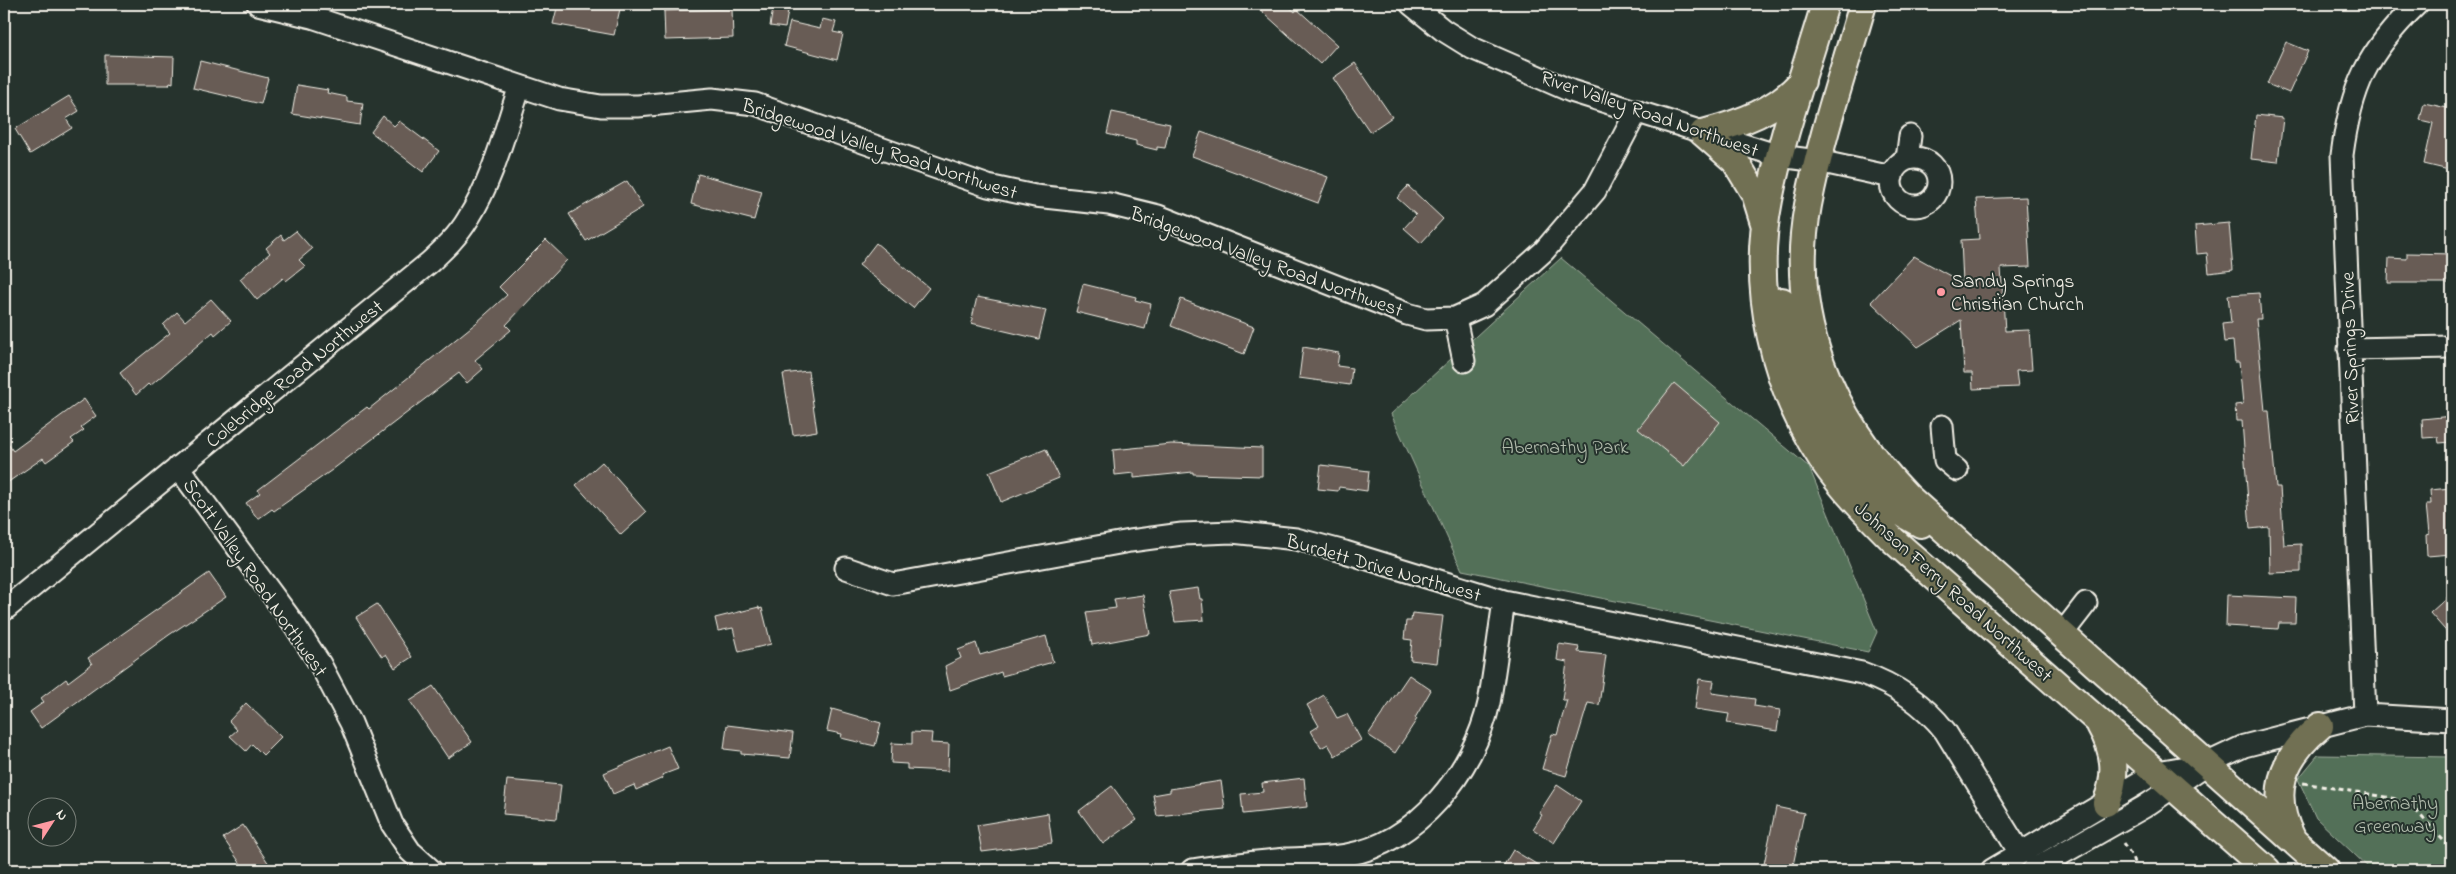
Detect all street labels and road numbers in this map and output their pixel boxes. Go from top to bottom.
street label: River Valley Road Northwest [1536,64,1762,166]
street label: Bridgewood Valley Road Northwest [736,92,1021,210]
street label: Bridgewood Valley Road Northwest [1124,200,1407,327]
street label: River Springs Drive [2334,271,2370,425]
street label: Colebridge Road Northwest [200,294,392,457]
street label: Scott Valley Road Northwest [174,473,334,684]
street label: Johnson Ferry Road Northwest [1847,496,2058,690]
street label: Burdett Drive Northwest [1281,527,1485,611]

